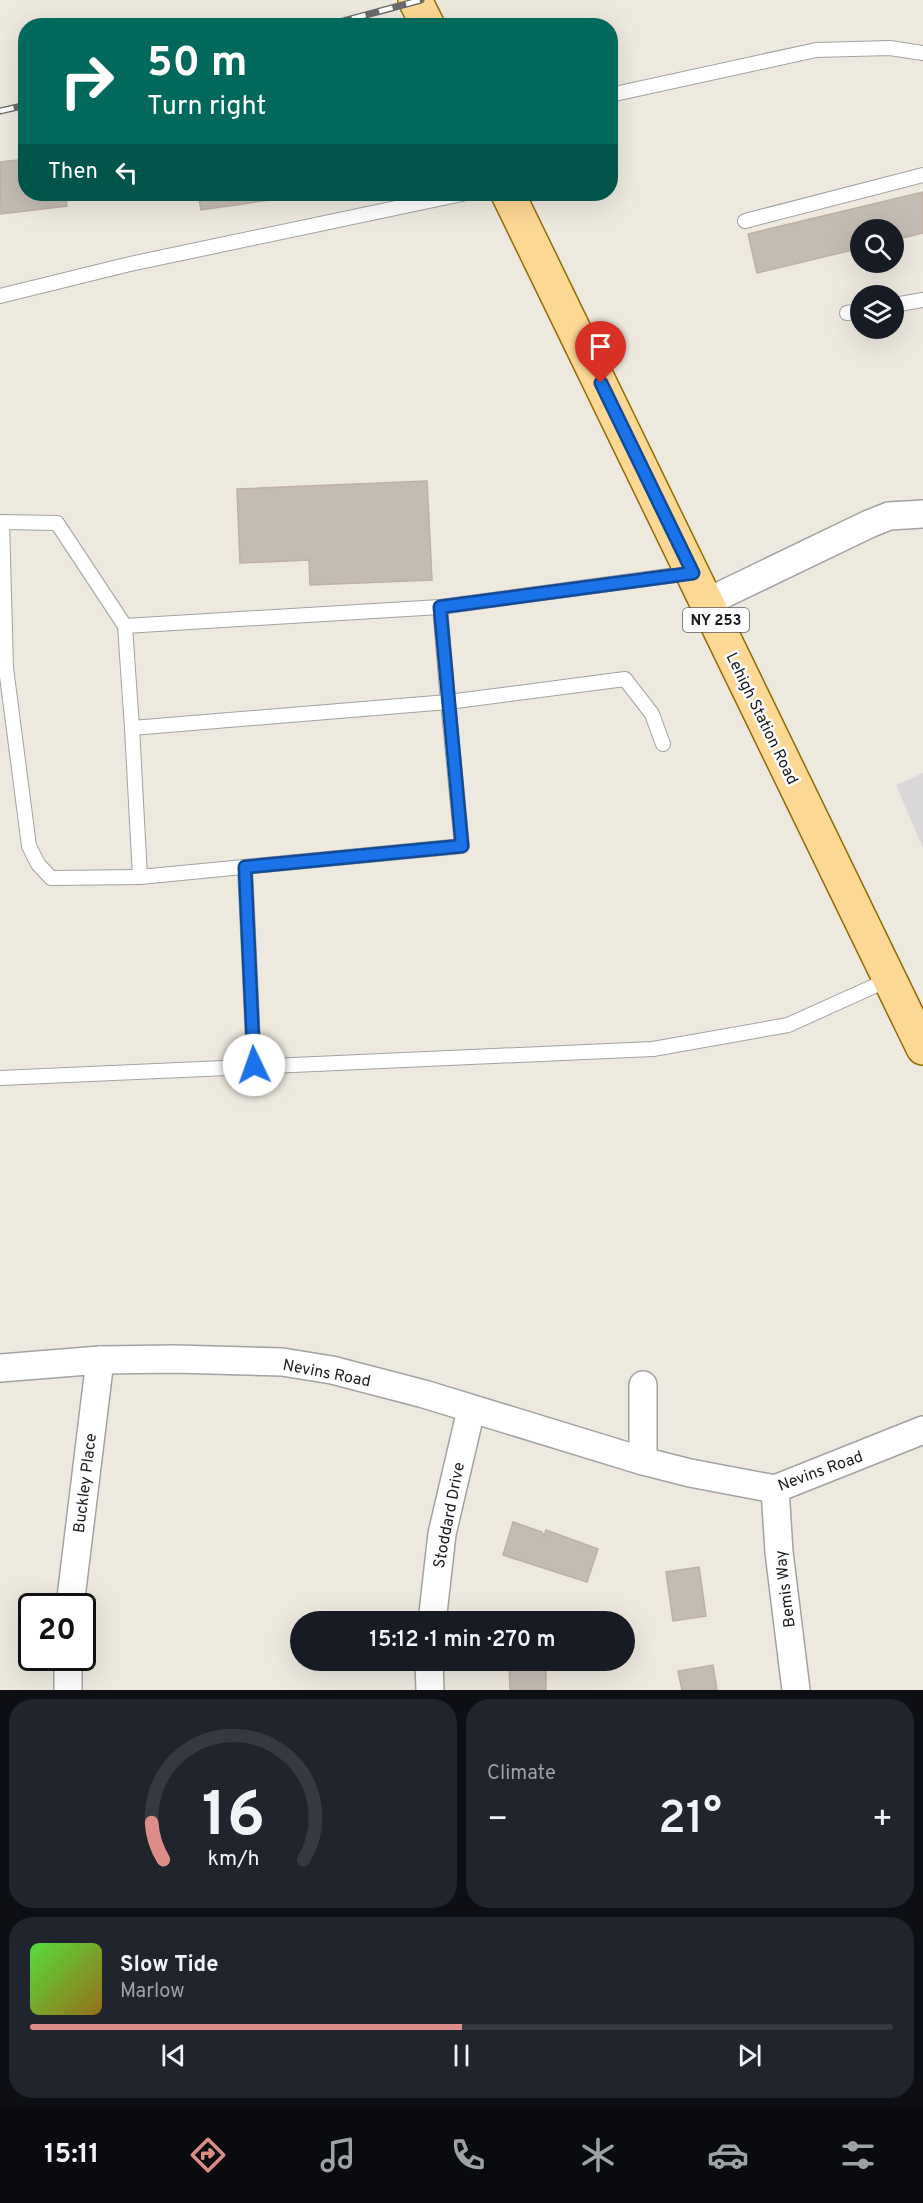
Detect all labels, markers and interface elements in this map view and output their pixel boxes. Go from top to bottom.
text: 50 m [147,38,248,91]
icon: right [48,42,126,120]
text: Turn right [147,90,266,124]
icon: left [110,156,143,189]
text: Then [48,159,98,186]
map controls [850,219,904,339]
button: search [850,219,904,273]
button: layers [850,285,904,339]
pin [575,321,626,383]
icon: arrive [584,330,617,363]
road number: NY 253 [683,608,749,632]
street label: Lehigh Station Road [721,650,802,788]
position arrow [222,1033,286,1097]
street label: Nevins Road [281,1356,372,1392]
street label: Buckley Place [70,1432,102,1534]
street label: Nevins Road [775,1447,866,1497]
street label: Stoddard Drive [430,1461,470,1570]
street label: Bemis Way [771,1549,801,1629]
speed limit sign: 20 [18,1593,96,1671]
text: 15:12 · 1 min · 270 m [369,1627,556,1654]
text: Climate [487,1761,556,1787]
text: 16 [201,1779,265,1858]
text: 21° [658,1792,722,1849]
text: − [487,1800,508,1842]
text: + [872,1800,893,1842]
text: km/h [207,1847,259,1874]
text: Slow Tide [120,1952,219,1979]
text: Marlow [120,1979,184,2005]
icon: previous [157,2039,190,2072]
icon: pause [445,2039,478,2072]
icon: next [733,2039,766,2072]
icon: directions [187,2134,229,2176]
icon: music [317,2134,359,2176]
icon: phone [447,2134,489,2176]
icon: climate [577,2134,619,2176]
icon: car [707,2134,749,2176]
icon: filters [837,2134,879,2176]
text: 15:11 [44,2138,99,2172]

